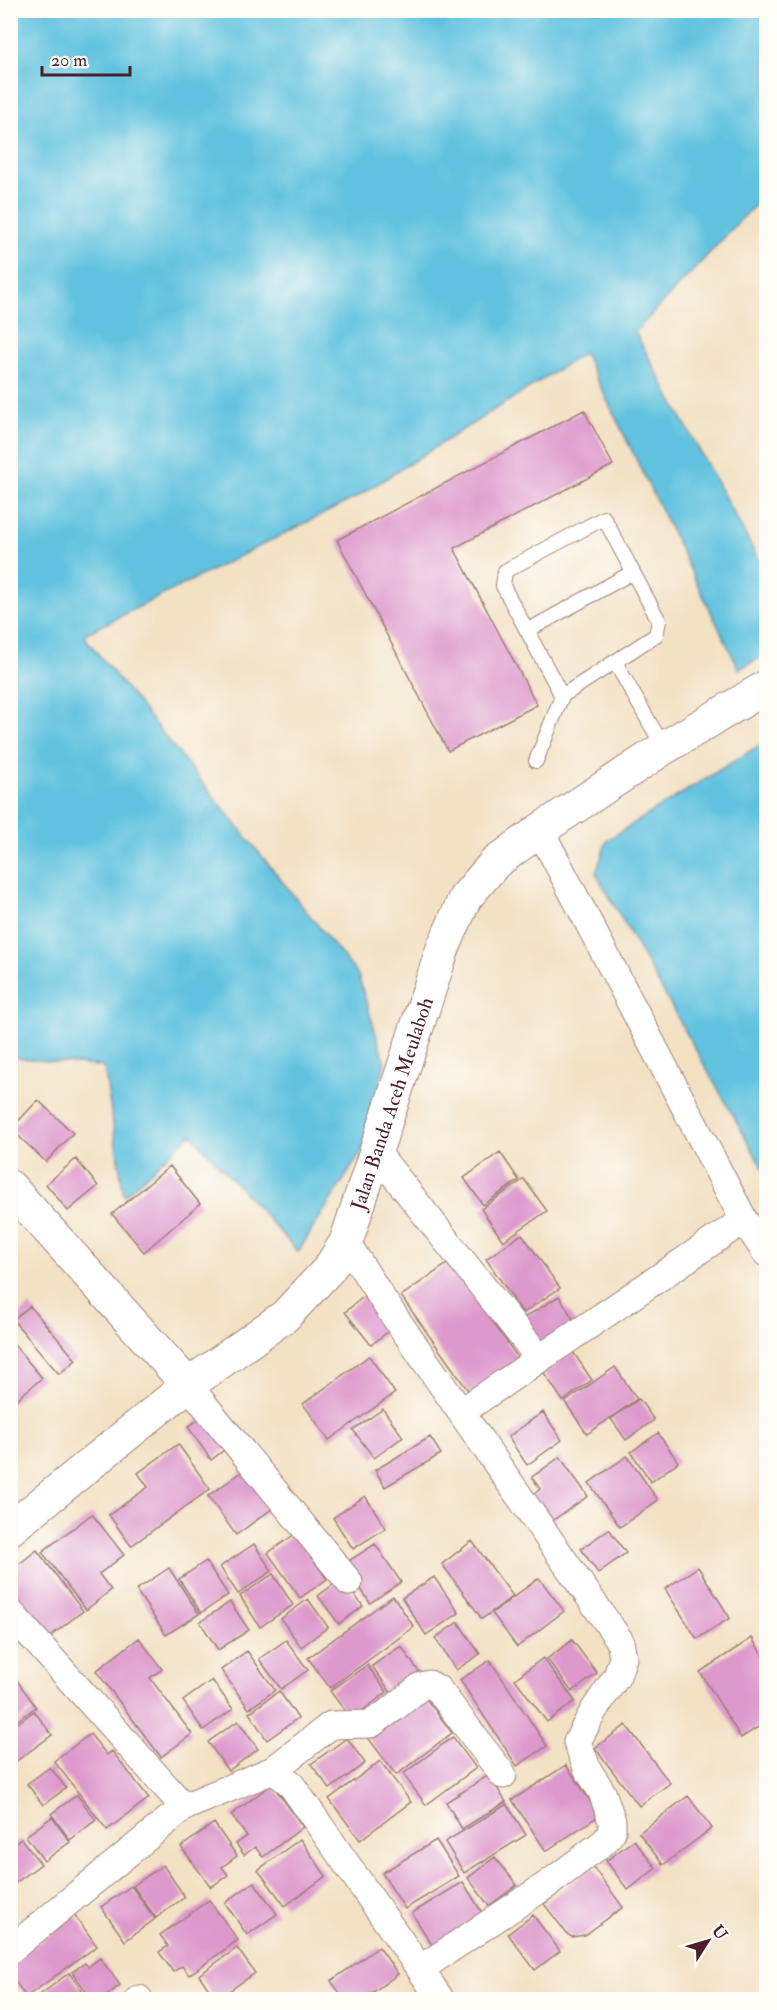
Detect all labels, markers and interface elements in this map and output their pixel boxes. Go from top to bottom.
scale bar [42,39,130,77]
text: 20 m [51,49,87,72]
street label: Jalan Banda Aceh Meulaboh [345,994,439,1214]
north arrow [678,1911,738,1971]
text: U [707,1921,732,1944]

